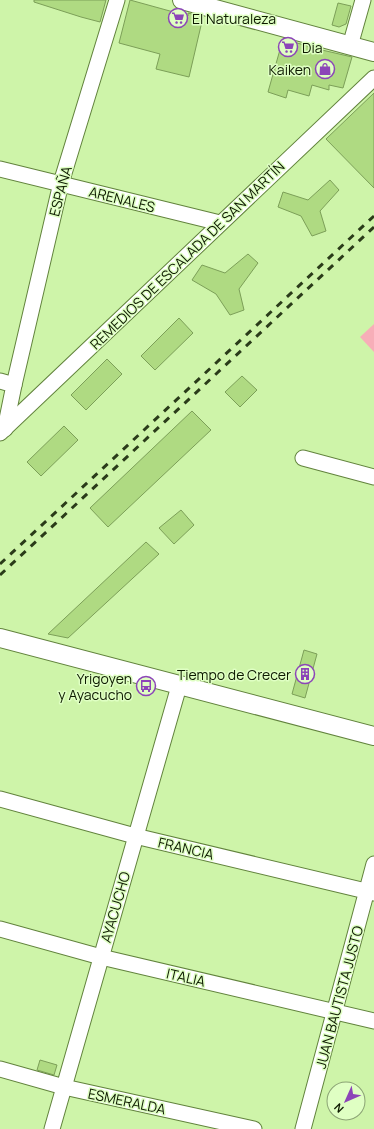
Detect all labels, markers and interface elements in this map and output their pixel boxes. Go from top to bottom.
supermarket icon: El Naturaleza [167,7,189,29]
place label: El Naturaleza [192,9,276,28]
supermarket icon: Dia [277,36,299,58]
place label: Dia [302,38,322,57]
shop icon: Kaiken [314,58,336,80]
place label: Kaiken [269,60,311,79]
street label: REMEDIOS DE ESCALADA DE SAN MARTÍN [86,157,288,353]
street label: ESPAÑA [44,164,76,218]
street label: ARENALES [87,182,157,216]
building icon: Tiempo de Crecer [294,663,316,685]
place label: Tiempo de Crecer [177,665,291,684]
place label: Yrigoyen y Ayacucho [58,669,132,704]
bus stop icon: Yrigoyen y Ayacucho [135,675,157,697]
street label: FRANCIA [156,832,216,864]
street label: AYACUCHO [96,869,134,945]
street label: JUAN BAUTISTA JUSTO [311,923,367,1071]
street label: ITALIA [165,963,208,991]
north arrow [326,1081,366,1121]
street label: ESMERALDA [86,1084,168,1119]
text: N [330,1100,347,1117]

